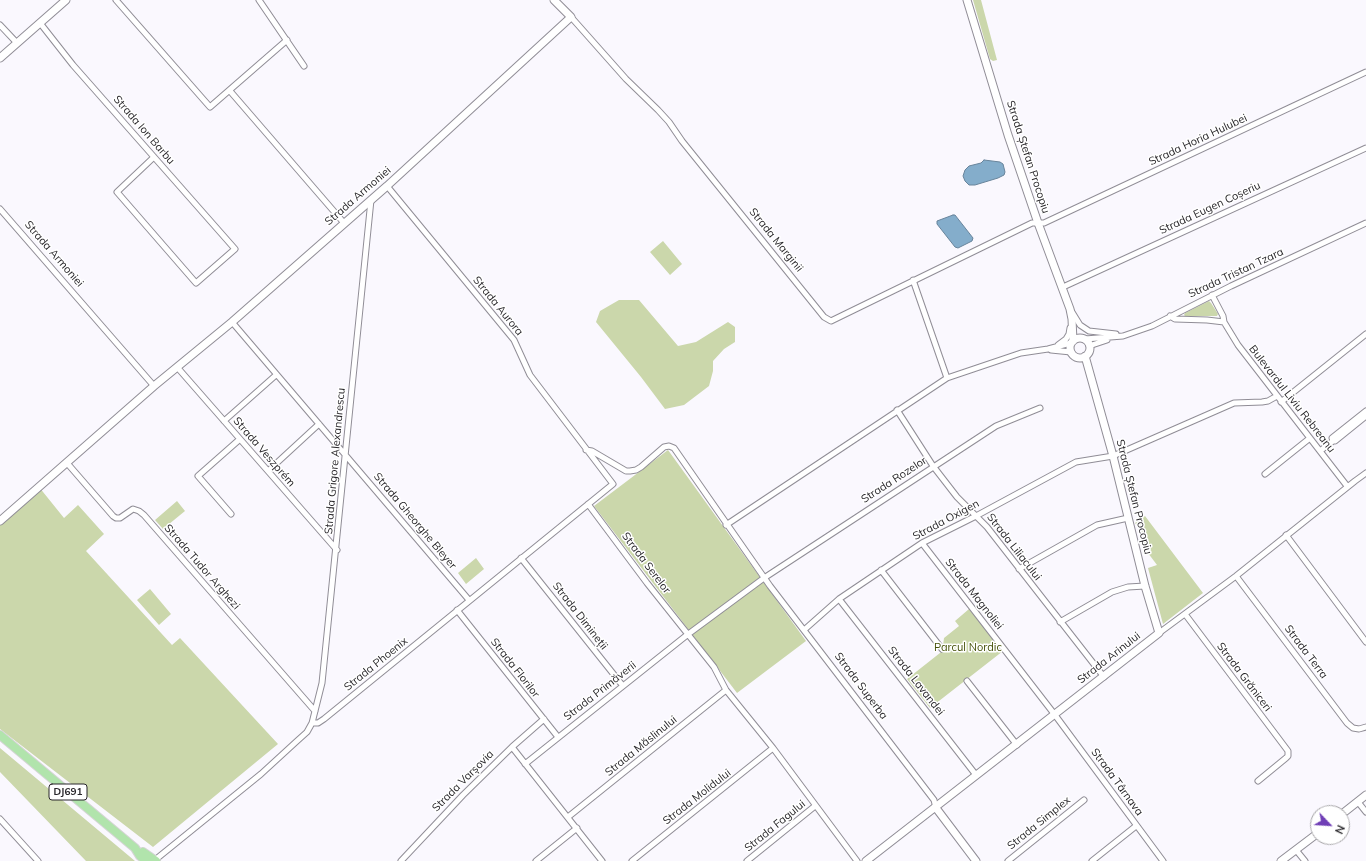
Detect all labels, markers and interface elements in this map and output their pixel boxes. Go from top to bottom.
street label: Strada Ion Barbu [111,93,177,167]
street label: Strada Ștefan Procopiu [1004,99,1052,215]
street label: Strada Horia Hulubei [1147,111,1249,169]
street label: Strada Armoniei [322,164,394,228]
street label: Strada Eugen Coșeriu [1157,179,1263,237]
street label: Strada Marginii [746,205,806,275]
street label: Strada Armoniei [22,218,86,290]
street label: Strada Tristan Tzara [1186,245,1286,301]
street label: Strada Aurora [470,274,526,338]
street label: Bulevardul Liviu Rebreanu [1246,343,1338,455]
street label: Strada Grigore Alexandrescu [322,387,348,535]
street label: Strada Veszprém [230,415,298,489]
street label: Strada Ștefan Procopiu [1113,438,1155,556]
street label: Strada Rozelor [859,454,929,506]
street label: Strada Gheorghe Bleyer [371,470,459,572]
street label: Strada Oxigen [911,497,981,543]
street label: Strada Liliacului [984,511,1044,583]
street label: Strada Tudor Arghezi [161,522,243,612]
street label: Strada Serelor [619,530,673,596]
street label: Strada Magnoliei [942,556,1006,632]
street label: Strada Dimineții [550,580,610,652]
street label: Strada Terra [1282,623,1330,681]
street label: Strada Arinului [1075,629,1143,687]
street label: Strada Phoenix [341,634,411,694]
street label: Strada Florilor [488,636,542,700]
street label: Strada Grăniceri [1214,640,1274,714]
park label: Parcul Nordic [934,641,1002,655]
street label: Strada Lavandei [885,644,947,718]
street label: Strada Superba [832,650,890,722]
street label: Strada Primăverii [561,659,639,723]
street label: Strada Măslinului [602,713,680,779]
street label: Strada Târnava [1088,746,1146,818]
street label: Strada Varșovia [429,747,497,815]
street label: Strada Molidului [660,766,734,828]
road number: DJ691 [49,784,87,800]
street label: Strada Simplex [1005,793,1073,853]
street label: Strada Fagului [742,797,808,855]
north arrow [1310,805,1350,845]
text: N [1332,823,1348,836]

